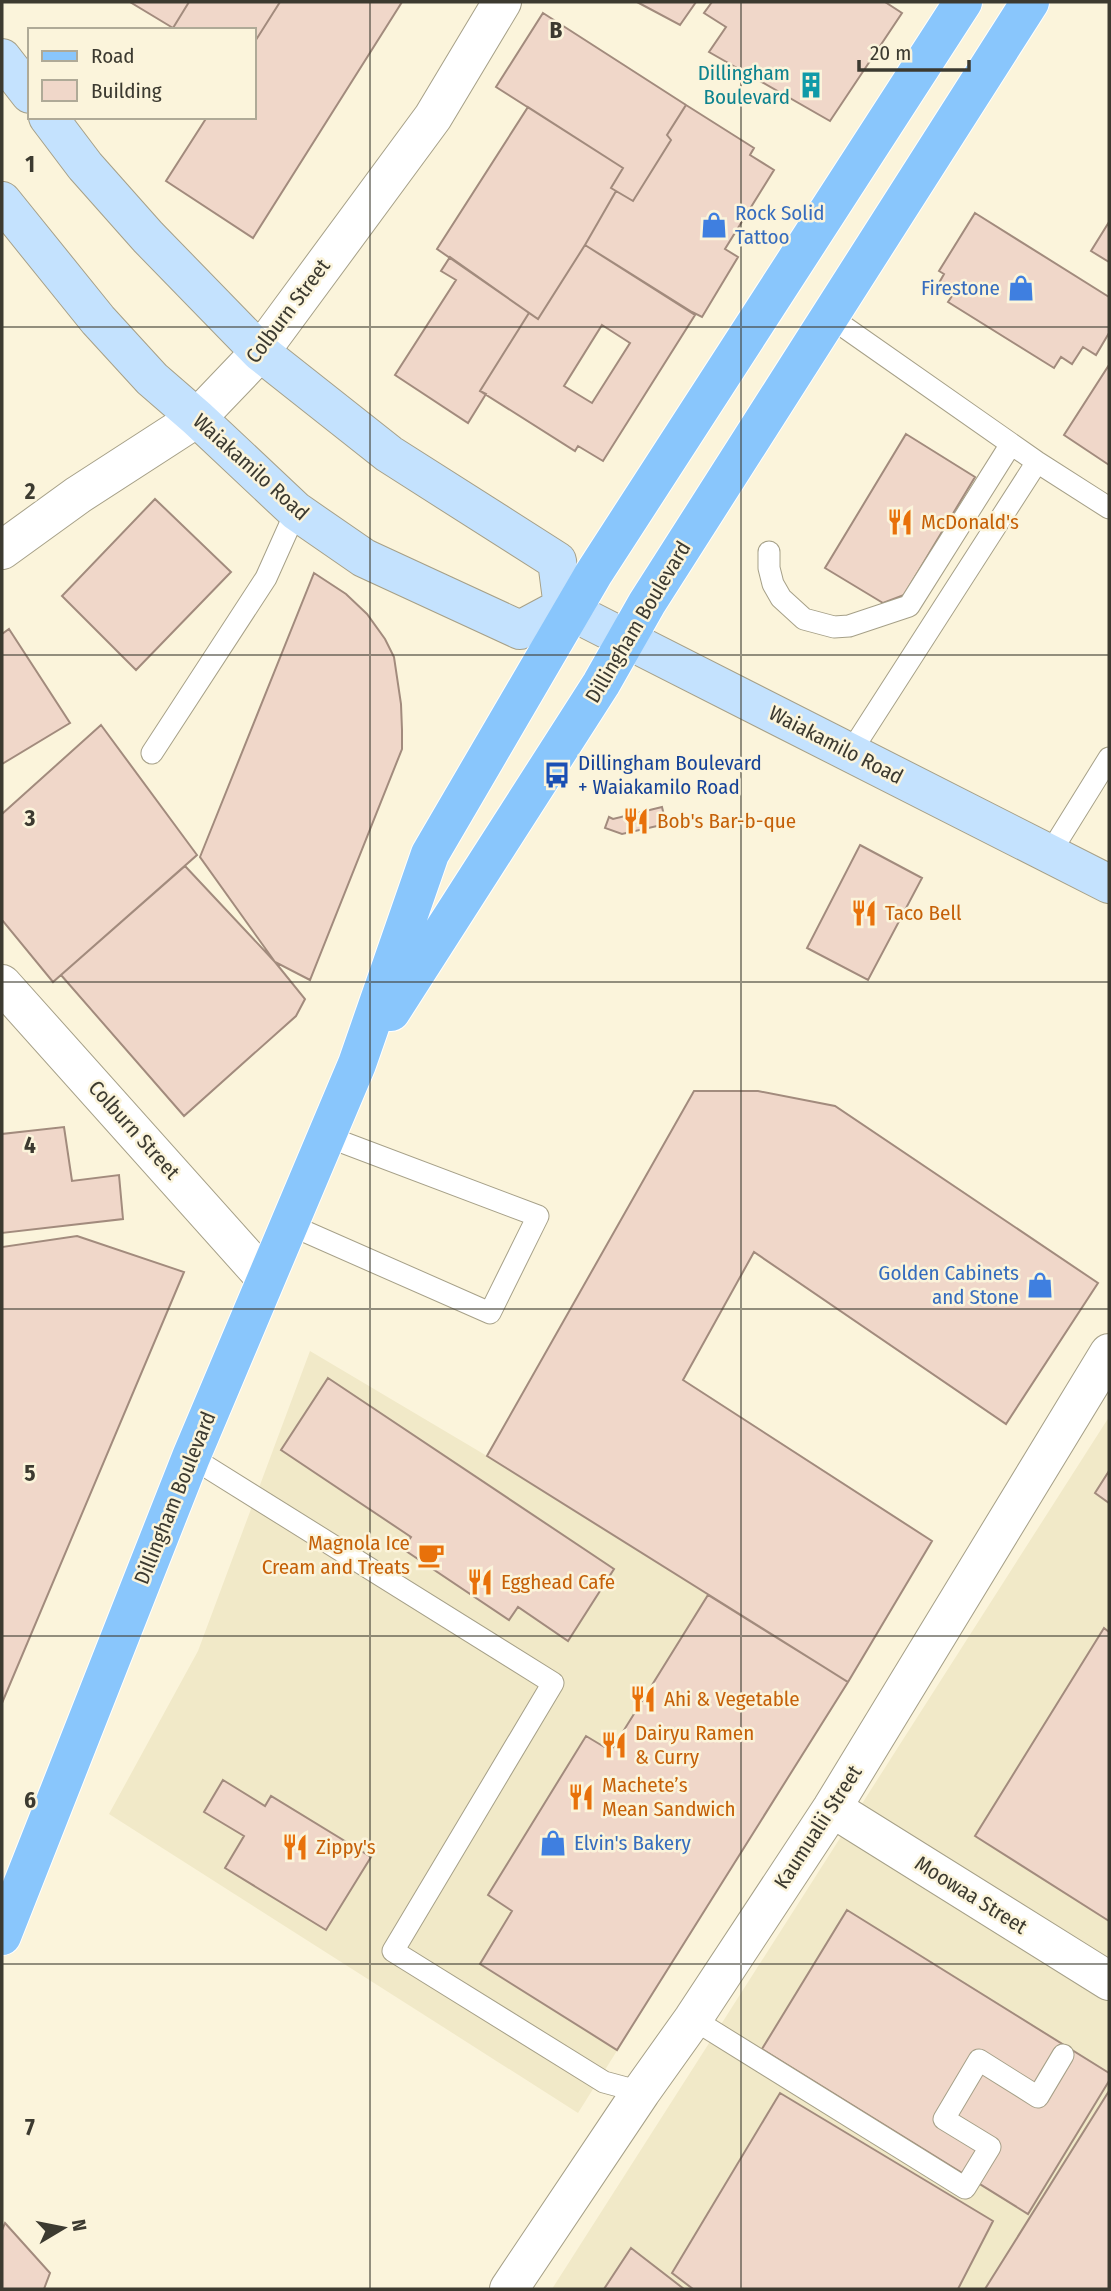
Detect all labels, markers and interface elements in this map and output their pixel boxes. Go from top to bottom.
text: B [550,16,563,44]
legend [28,28,256,119]
scale bar [859,28,969,72]
text: 20 m [870,40,911,66]
text: Road [91,43,135,69]
place label: Dillingham Boulevard [698,60,790,110]
building icon: Dillingham Boulevard [796,70,826,100]
text: Building [91,78,162,104]
text: 1 [25,150,35,178]
place label: Rock Solid Tattoo [735,200,824,250]
shop icon: Rock Solid Tattoo [699,210,729,240]
street label: Colburn Street [240,254,336,368]
shop icon: Firestone [1006,273,1036,303]
place label: Firestone [921,275,1000,301]
street label: Waiakamilo Road [188,408,314,526]
text: 2 [24,477,36,505]
restaurant icon: McDonald's [885,507,915,537]
place label: McDonald's [921,509,1019,535]
street label: Dillingham Boulevard [580,537,696,707]
street label: Waiakamilo Road [765,700,907,790]
place label: Dillingham Boulevard + Waiakamilo Road [578,750,762,800]
bus stop icon: Dillingham Boulevard + Waiakamilo Road [542,760,572,790]
text: 3 [24,804,36,832]
restaurant icon: Bob's Bar-b-que [621,806,651,836]
place label: Bob's Bar-b-que [657,808,796,834]
restaurant icon: Taco Bell [849,898,879,928]
place label: Taco Bell [885,900,962,926]
street label: Colburn Street [83,1075,185,1185]
text: 4 [24,1131,36,1159]
place label: Golden Cabinets and Stone [878,1260,1019,1310]
shop icon: Golden Cabinets and Stone [1025,1270,1055,1300]
street label: Dillingham Boulevard [129,1408,221,1588]
text: 5 [24,1459,36,1487]
place label: Magnola Ice Cream and Treats [262,1530,410,1580]
cafe icon: Magnola Ice Cream and Treats [416,1540,446,1570]
restaurant icon: Egghead Cafe [465,1567,495,1597]
place label: Egghead Cafe [501,1569,615,1595]
restaurant icon: Ahi & Vegetable [628,1684,658,1714]
place label: Ahi & Vegetable [664,1686,800,1712]
place label: Dairyu Ramen & Curry [635,1720,754,1770]
restaurant icon: Dairyu Ramen & Curry [599,1730,629,1760]
street label: Kaumualii Street [768,1760,868,1894]
place label: Machete’s Mean Sandwich [602,1772,736,1822]
restaurant icon: Machete’s Mean Sandwich [566,1782,596,1812]
text: 6 [24,1786,36,1814]
shop icon: Elvin's Bakery [538,1828,568,1858]
place label: Elvin's Bakery [574,1830,692,1856]
restaurant icon: Zippy's [280,1832,310,1862]
place label: Zippy's [316,1834,376,1860]
street label: Moowaa Street [910,1850,1032,1940]
text: 7 [25,2113,35,2141]
north arrow [28,2193,98,2263]
text: N [67,2218,92,2233]

